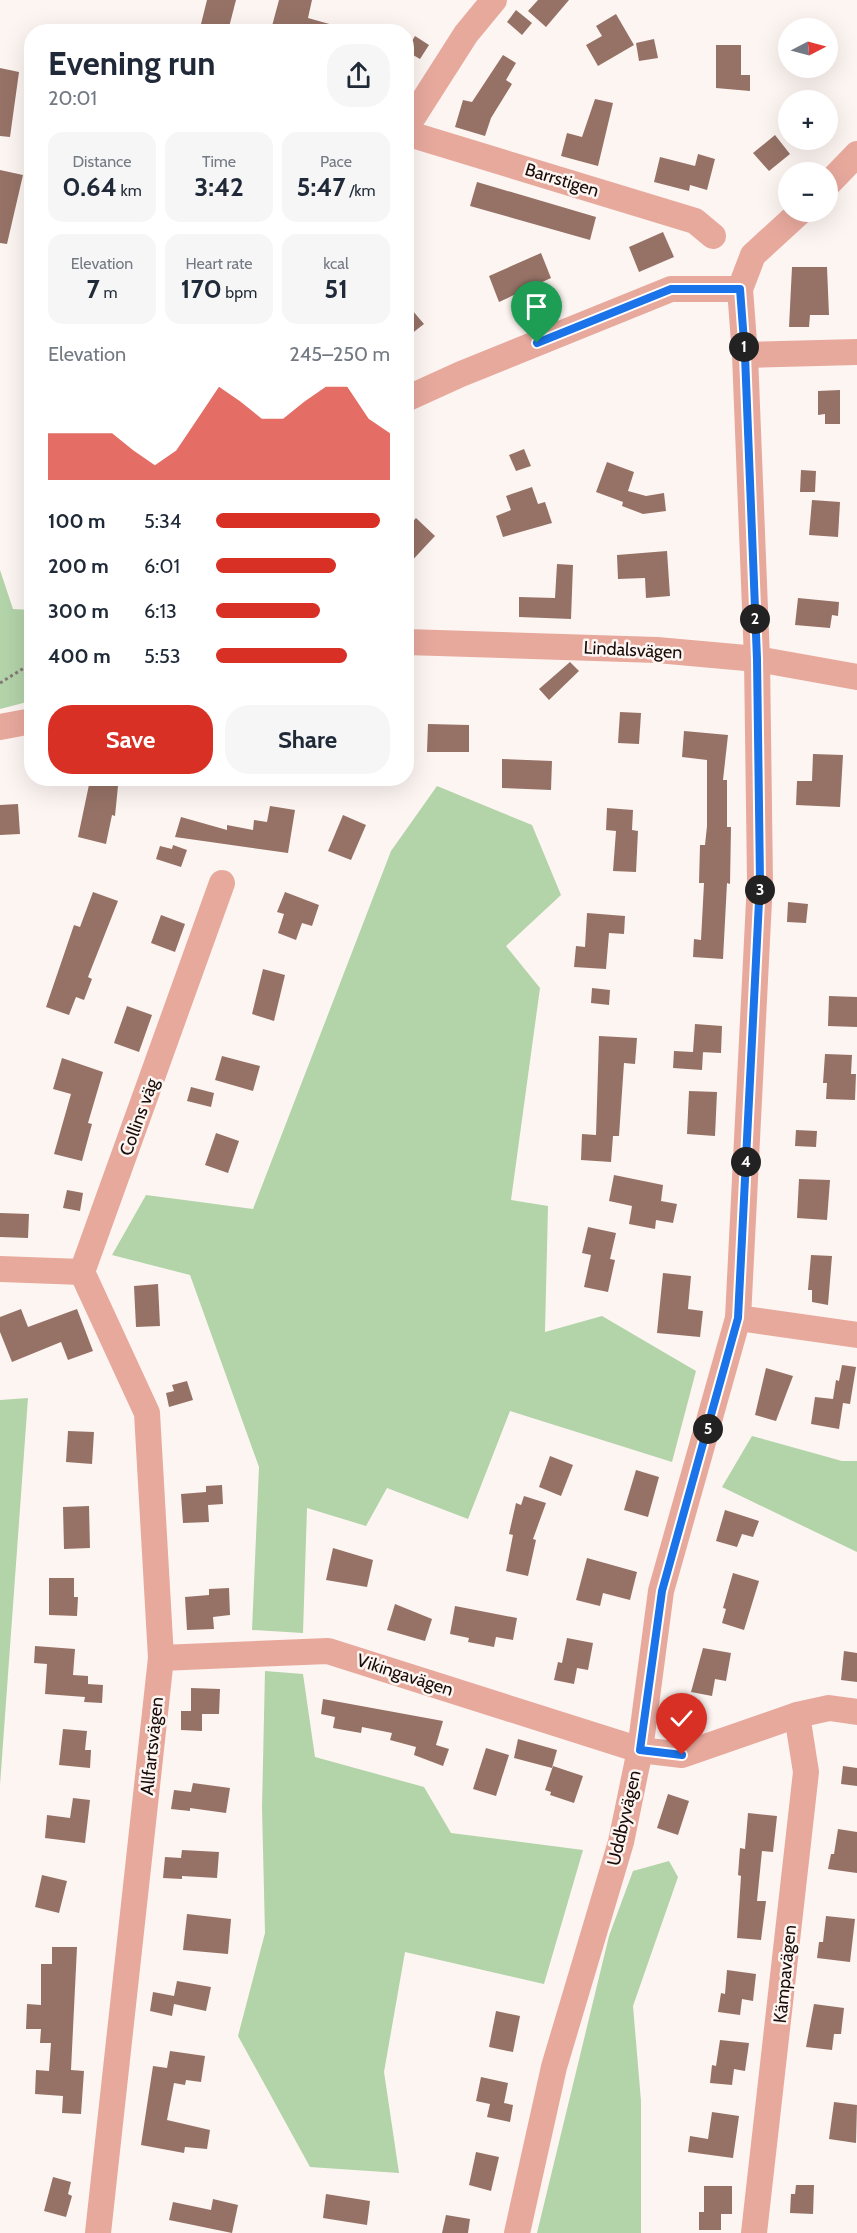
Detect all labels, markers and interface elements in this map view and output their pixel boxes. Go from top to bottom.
north arrow [778,18,838,78]
map controls [778,18,838,222]
text: Evening run [48,43,215,83]
button: share [327,44,390,107]
text: 20:01 [48,86,97,110]
button: + [778,90,838,150]
text: Distance [73,152,131,171]
text: Time [202,152,236,171]
text: Pace [320,152,352,171]
street label: Barrstigen [522,158,602,202]
button: − [778,162,838,222]
text: 0.64 [62,171,117,203]
text: 3:42 [194,171,244,203]
text: 5:47 [296,171,346,203]
text: km [117,181,142,200]
text: /km [346,181,376,200]
text: Elevation [71,254,133,273]
text: Heart rate [186,254,252,273]
text: kcal [323,254,349,273]
text: 7 [87,273,100,305]
text: 170 [181,273,222,305]
text: 51 [324,273,348,305]
pin [511,281,562,343]
text: m [100,283,117,302]
text: bpm [222,283,257,302]
icon: arrive [520,290,553,323]
pin: 1 [729,332,759,362]
text: 1 [741,337,747,356]
text: Elevation [48,342,126,366]
text: 245–250 m [289,342,390,366]
text: 100 m [48,509,106,533]
text: 5:34 [144,509,181,533]
text: 200 m [48,554,109,578]
text: 6:01 [144,554,180,578]
text: 300 m [48,599,109,623]
text: 6:13 [144,599,177,623]
pin: 2 [740,604,770,634]
text: 2 [751,609,759,628]
street label: Lindalsvägen [583,636,683,664]
text: 400 m [48,644,111,668]
text: 5:53 [144,644,181,668]
button: Save [48,705,213,774]
button: Share [225,705,390,774]
pin: 3 [745,875,775,905]
text: 3 [756,880,764,899]
street label: Collins väg [115,1074,164,1159]
pin: 4 [731,1147,761,1177]
text: 4 [741,1152,751,1171]
pin: 5 [693,1414,723,1444]
text: 5 [704,1419,712,1438]
street label: Vikingavägen [354,1649,456,1701]
pin [656,1693,707,1755]
street label: Allfartsvägen [136,1696,168,1796]
icon: check [665,1702,698,1735]
street label: Uddbyvägen [602,1768,646,1868]
street label: Kämpavägen [769,1924,801,2024]

